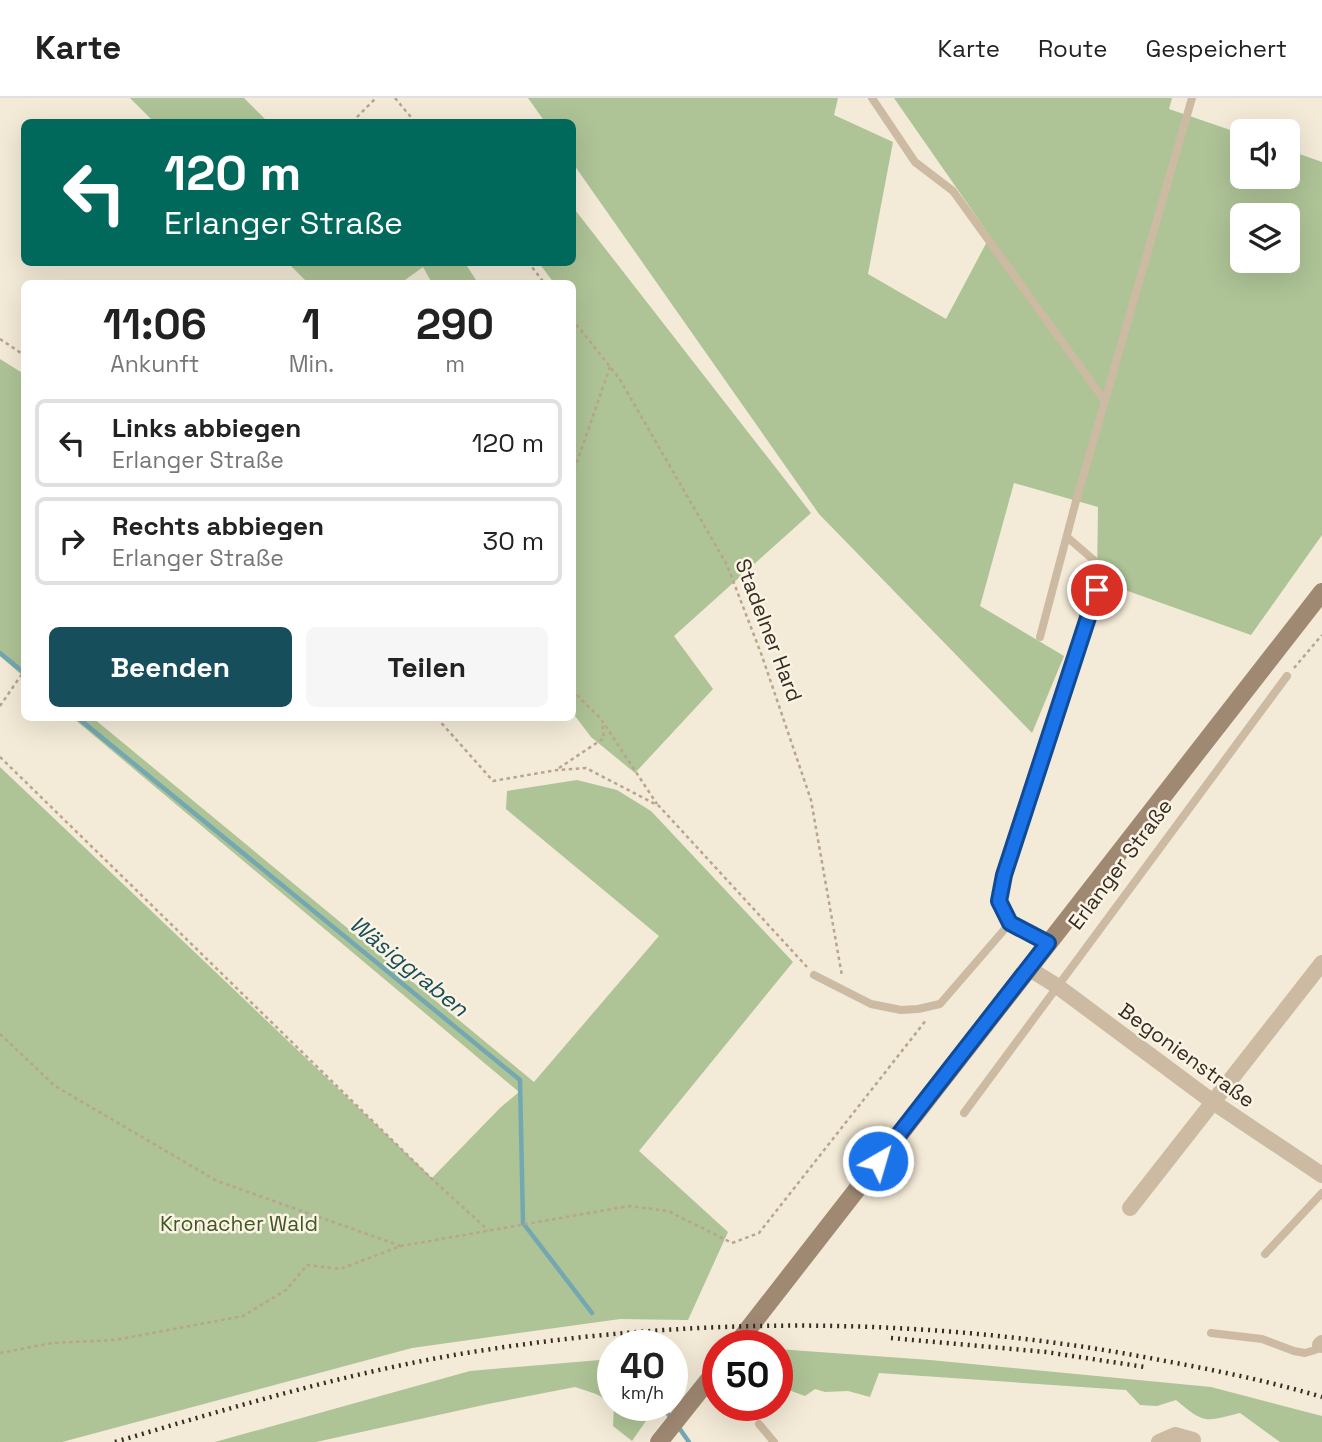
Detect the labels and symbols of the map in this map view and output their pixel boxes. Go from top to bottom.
street label: Stadelner Hard [729,555,809,705]
pin [1067,560,1127,620]
street label: Erlanger Straße [1062,793,1178,935]
water label: Wäsiggraben [343,909,475,1024]
street label: Begonienstraße [1114,997,1260,1113]
position arrow [841,1124,915,1198]
park label: Kronacher Wald [160,1210,318,1237]
speed limit sign: 50 [702,1330,793,1421]

